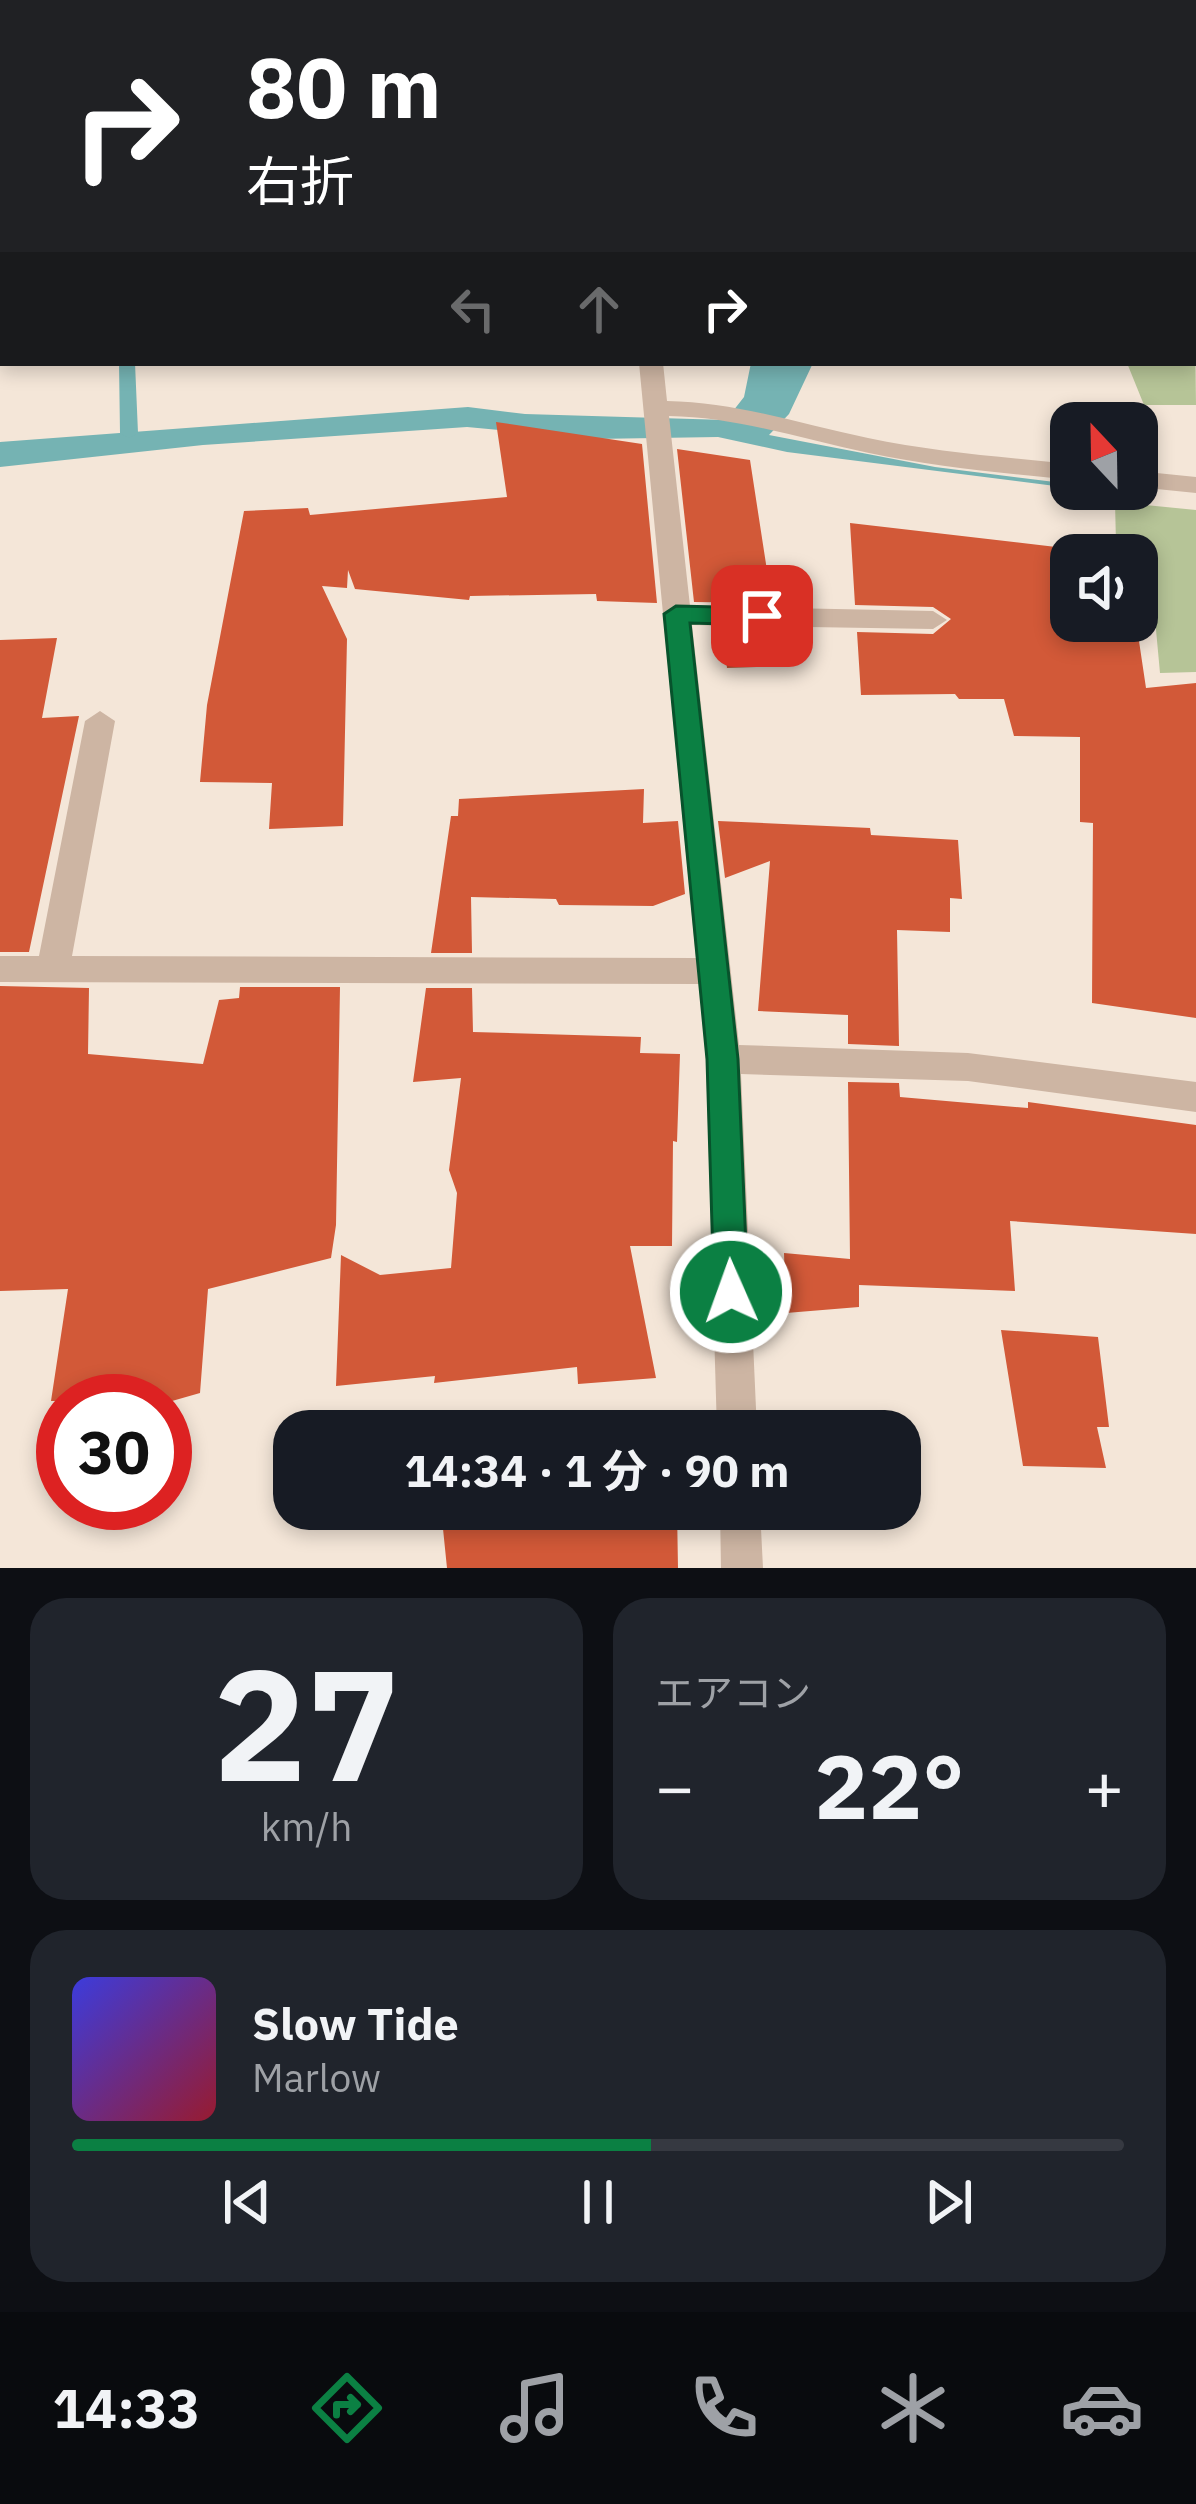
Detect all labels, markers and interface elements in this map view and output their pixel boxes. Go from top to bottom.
text: 80 m [246,32,442,141]
icon: right [48,48,204,204]
text: 右折 [246,146,354,216]
icon: left [440,276,506,342]
icon: ahead [566,276,632,342]
icon: right [692,276,758,342]
north arrow [1050,402,1158,510]
map controls [1050,402,1158,642]
button: sound [1050,534,1158,642]
pin [711,565,813,667]
icon: arrive [729,583,795,649]
position arrow [668,1229,794,1355]
speed limit sign: 30 [36,1374,192,1530]
text: 14:34 · 1 分 · 90 m [404,1441,790,1499]
text: 27 [213,1621,400,1824]
text: エアコン [655,1667,811,1718]
text: 22° [814,1727,965,1844]
text: − [655,1743,695,1829]
text: + [1084,1743,1124,1829]
text: km/h [261,1801,352,1852]
text: Slow Tide [252,1994,459,2052]
text: Marlow [252,2052,381,2103]
icon: previous [214,2169,280,2235]
icon: pause [565,2169,631,2235]
icon: next [916,2169,982,2235]
icon: directions [305,2366,389,2450]
icon: music [493,2366,577,2450]
icon: phone [682,2366,766,2450]
icon: climate [871,2366,955,2450]
icon: car [1060,2366,1144,2450]
text: 14:33 [52,2373,200,2443]

